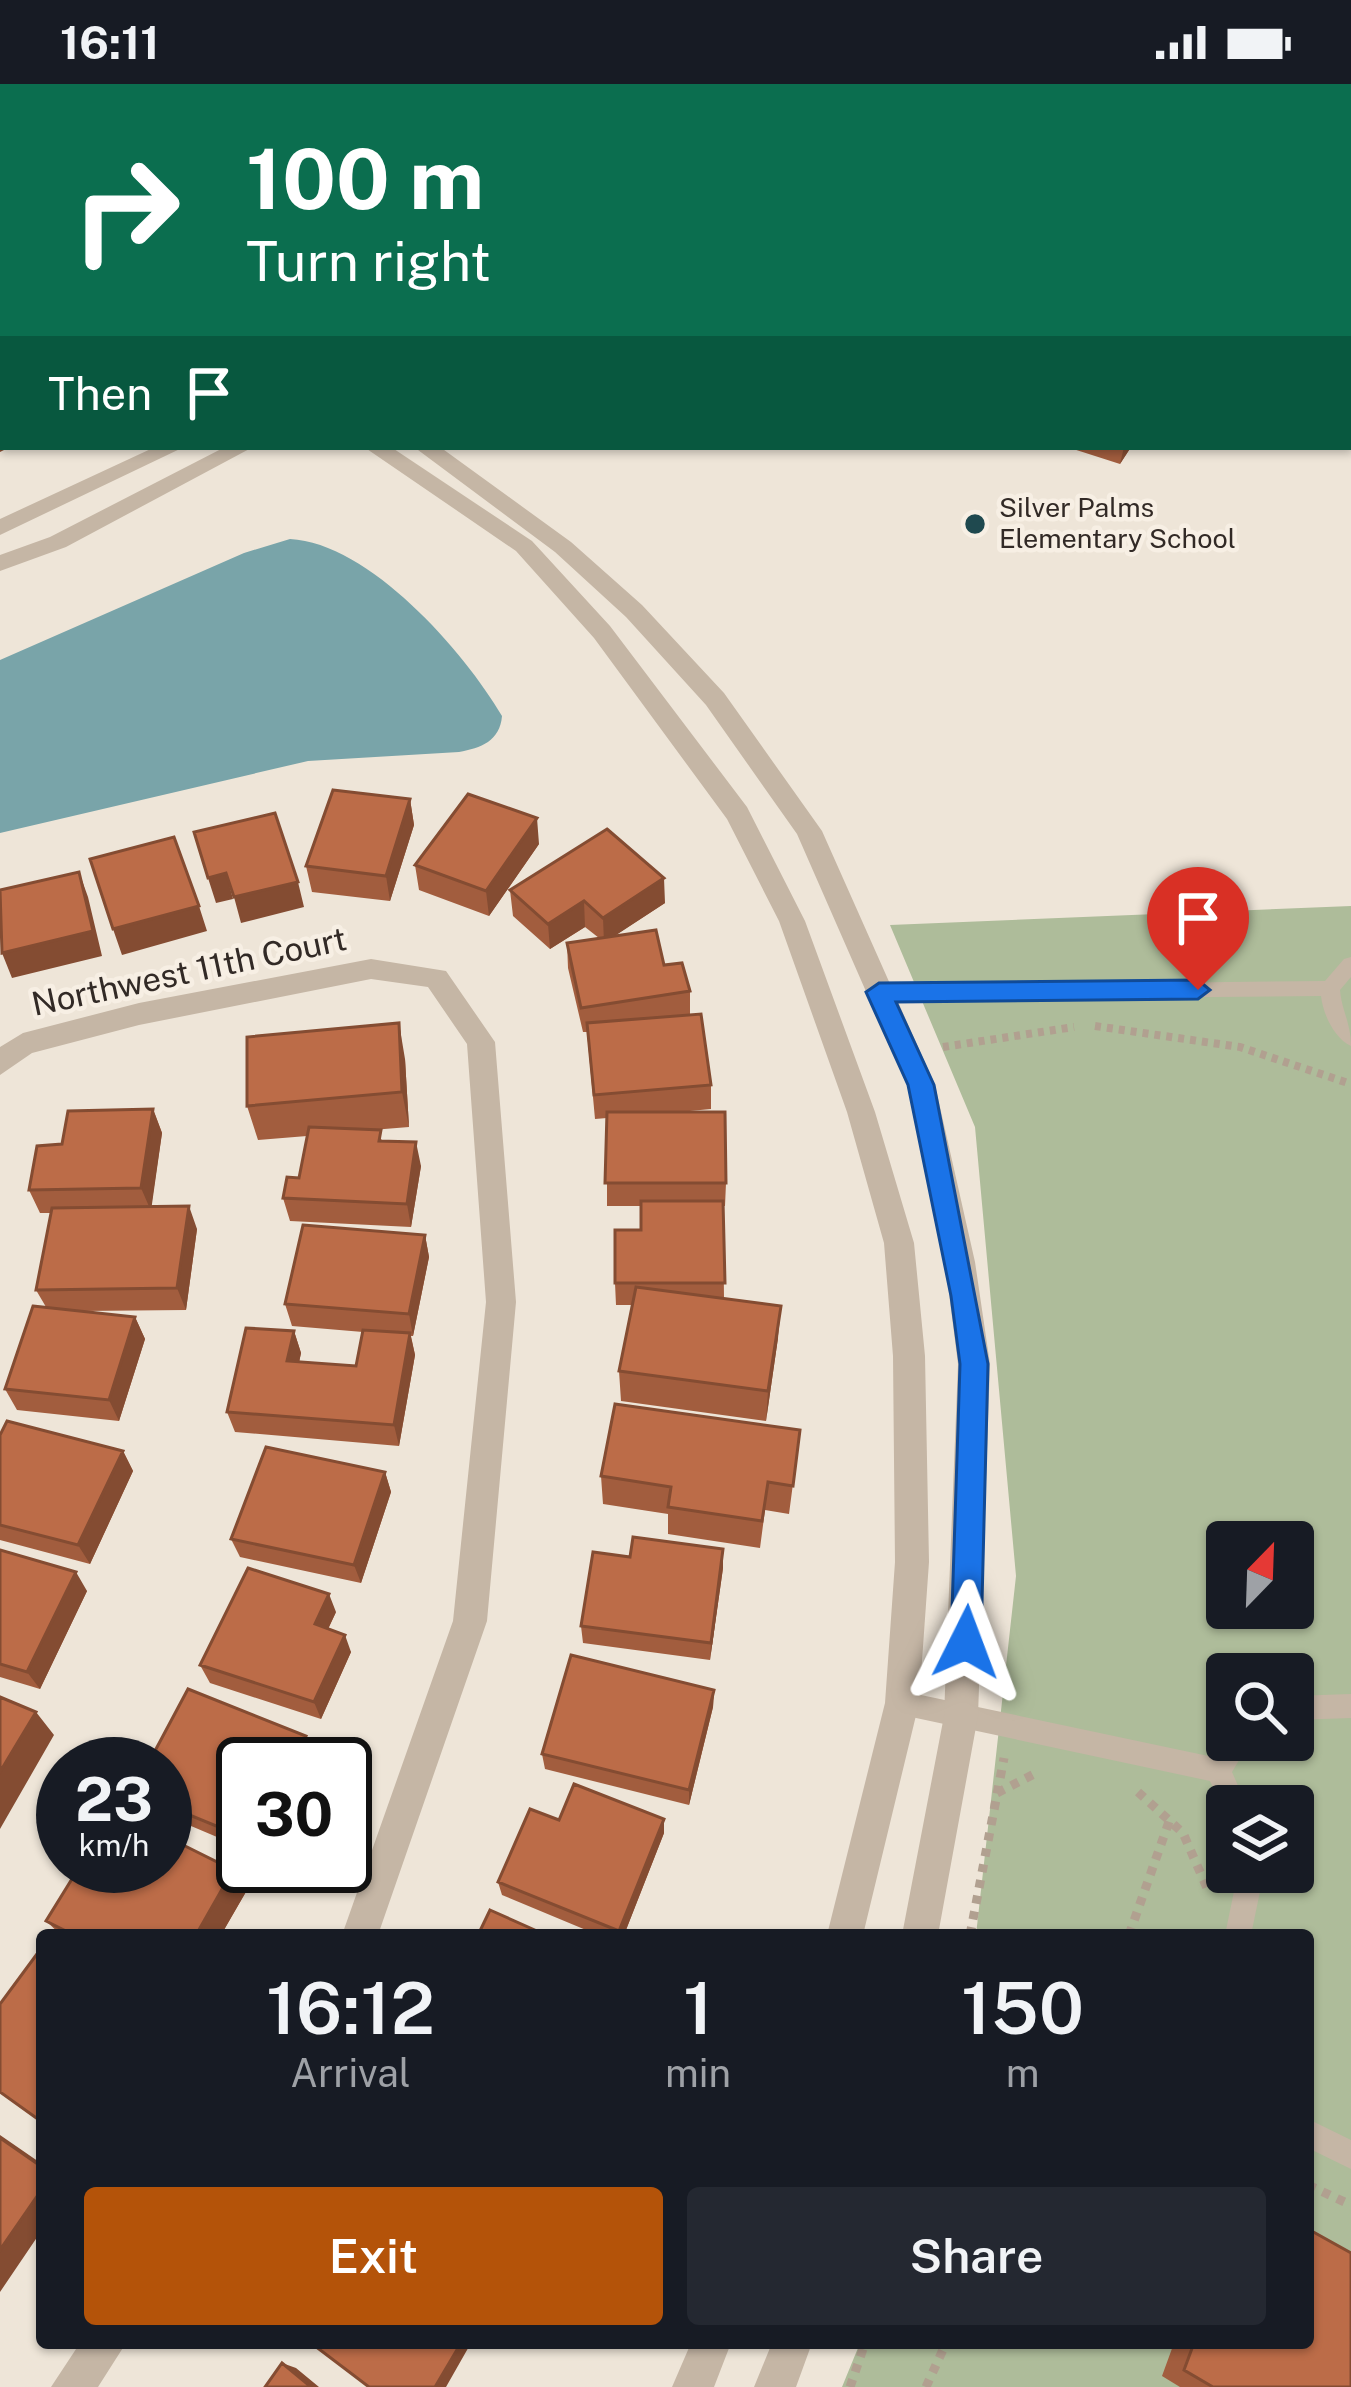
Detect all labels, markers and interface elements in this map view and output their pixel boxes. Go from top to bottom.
text: 16:11 [60,16,160,69]
text: 100 m [246,129,484,228]
icon: right [48,132,204,288]
text: Turn right [246,230,491,293]
icon: arrive [176,360,242,426]
text: Then [48,367,152,420]
place label: Silver Palms Elementary School [999,491,1236,554]
marker: Silver Palms Elementary School [962,511,988,537]
pin [1147,867,1249,990]
icon: arrive [1165,885,1231,951]
street label: Northwest 11th Court [28,919,350,1023]
north arrow [1206,1521,1314,1629]
map controls [1206,1521,1314,1893]
position arrow [903,1579,1029,1705]
button: search [1206,1653,1314,1761]
speed limit sign: 30 [216,1737,372,1893]
text: 23 [75,1764,153,1835]
button: layers [1206,1785,1314,1893]
text: km/h [79,1827,149,1863]
text: 16:12 [266,1966,435,2050]
text: 1 [683,1966,713,2050]
text: 150 [961,1966,1084,2050]
text: Arrival [290,2050,411,2096]
text: min [665,2050,731,2096]
text: m [1006,2050,1039,2096]
button: Exit [84,2187,663,2325]
button: Share [687,2187,1266,2325]

